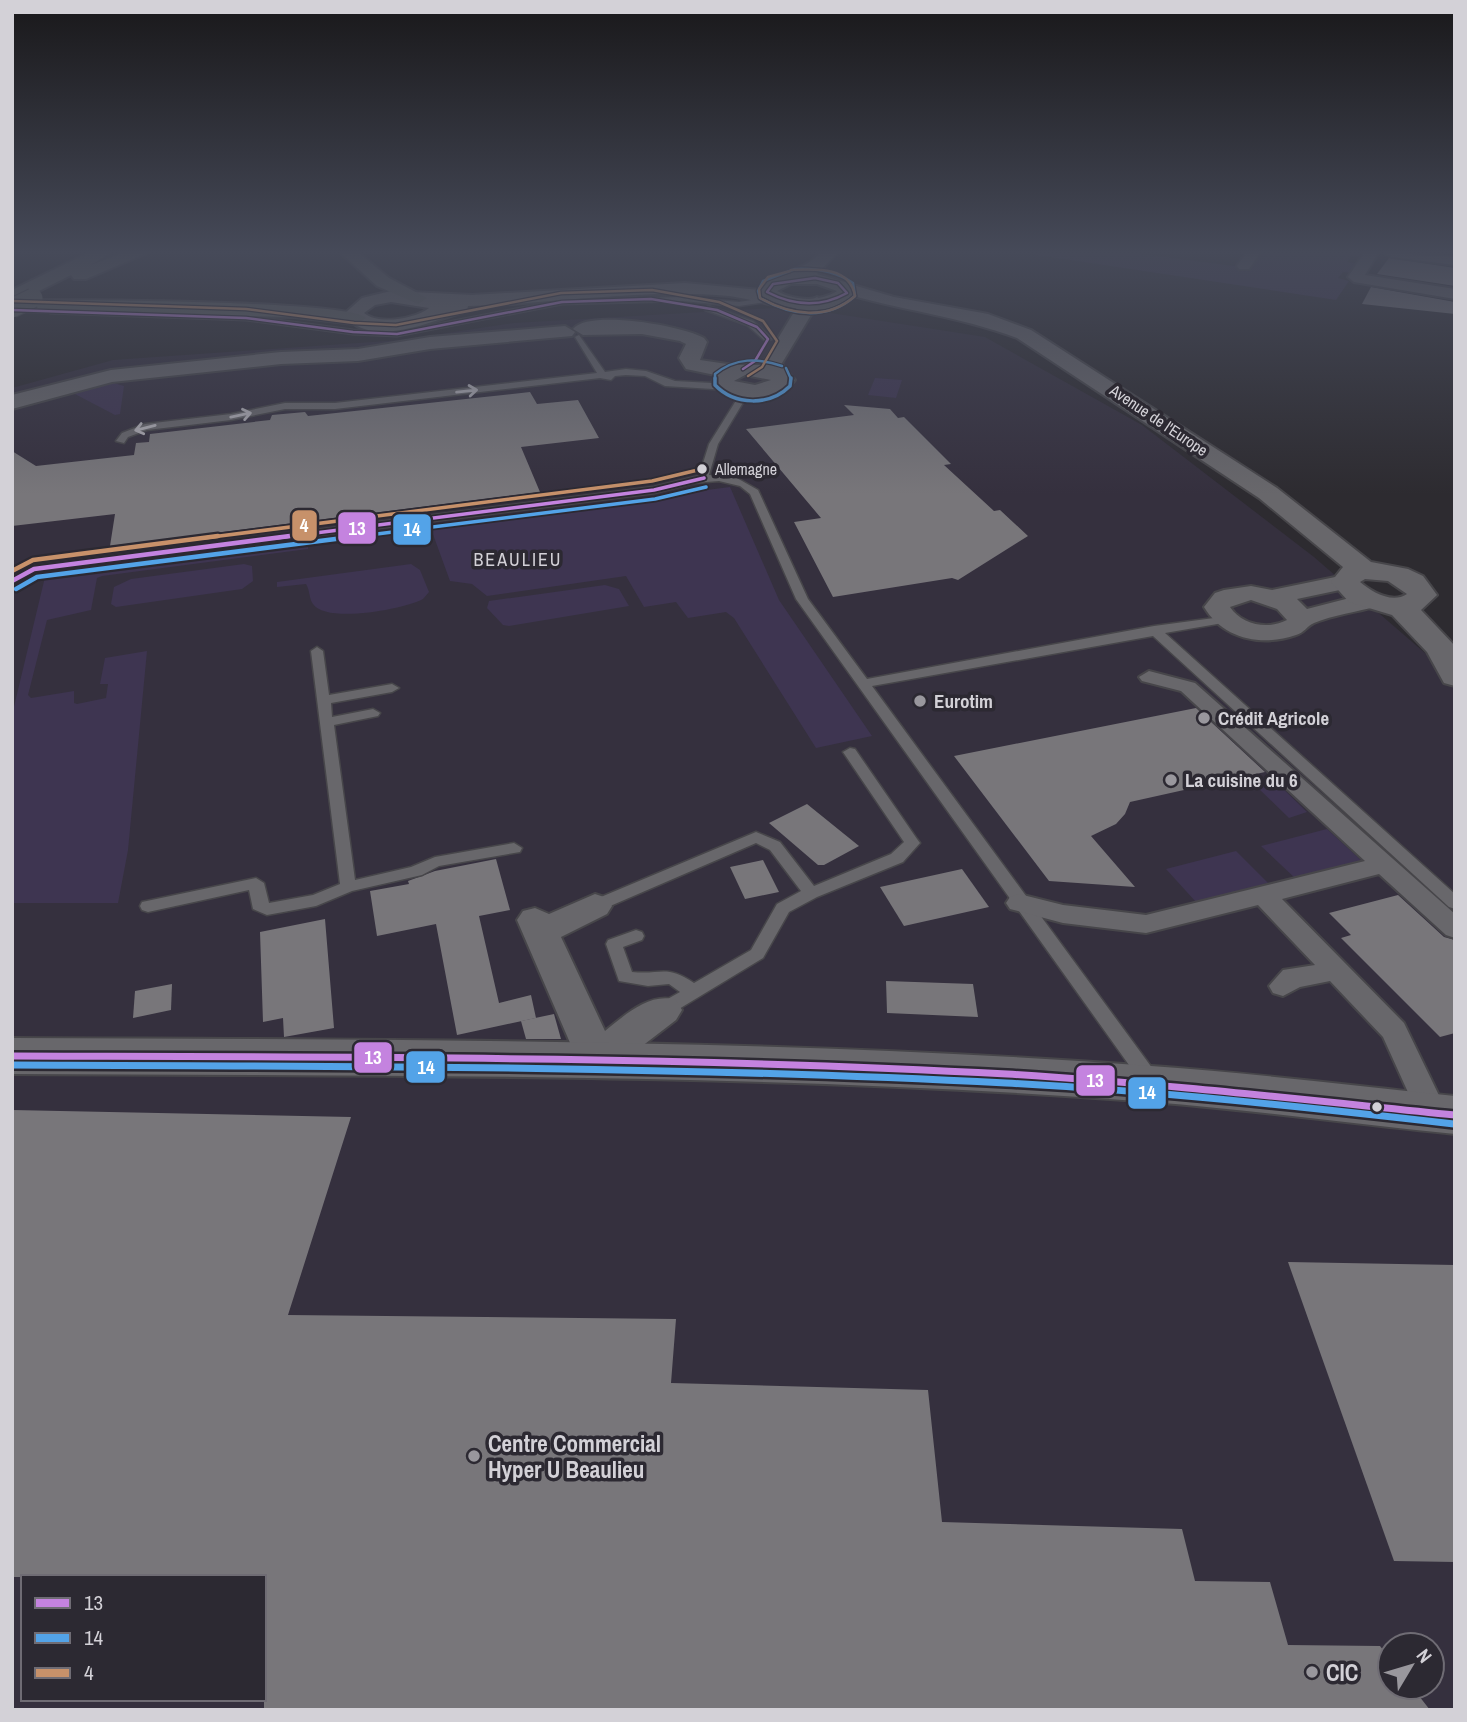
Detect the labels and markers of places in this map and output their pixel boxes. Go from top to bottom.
place label: Allemagne [714,458,777,480]
marker: Allemagne [695,462,709,476]
place label: Eurotim [934,688,993,714]
marker: Eurotim [912,693,928,709]
place label: Crédit Agricole [1218,705,1329,731]
marker: Crédit Agricole [1196,710,1212,726]
place label: La cuisine du 6 [1185,767,1298,793]
marker: La cuisine du 6 [1163,772,1179,788]
unlabelled marker [1370,1100,1384,1114]
place label: Centre Commercial Hyper U Beaulieu [488,1428,661,1485]
marker: Centre Commercial Hyper U Beaulieu [466,1448,482,1464]
place label: CIC [1326,1657,1358,1688]
marker: CIC [1304,1664,1320,1680]

